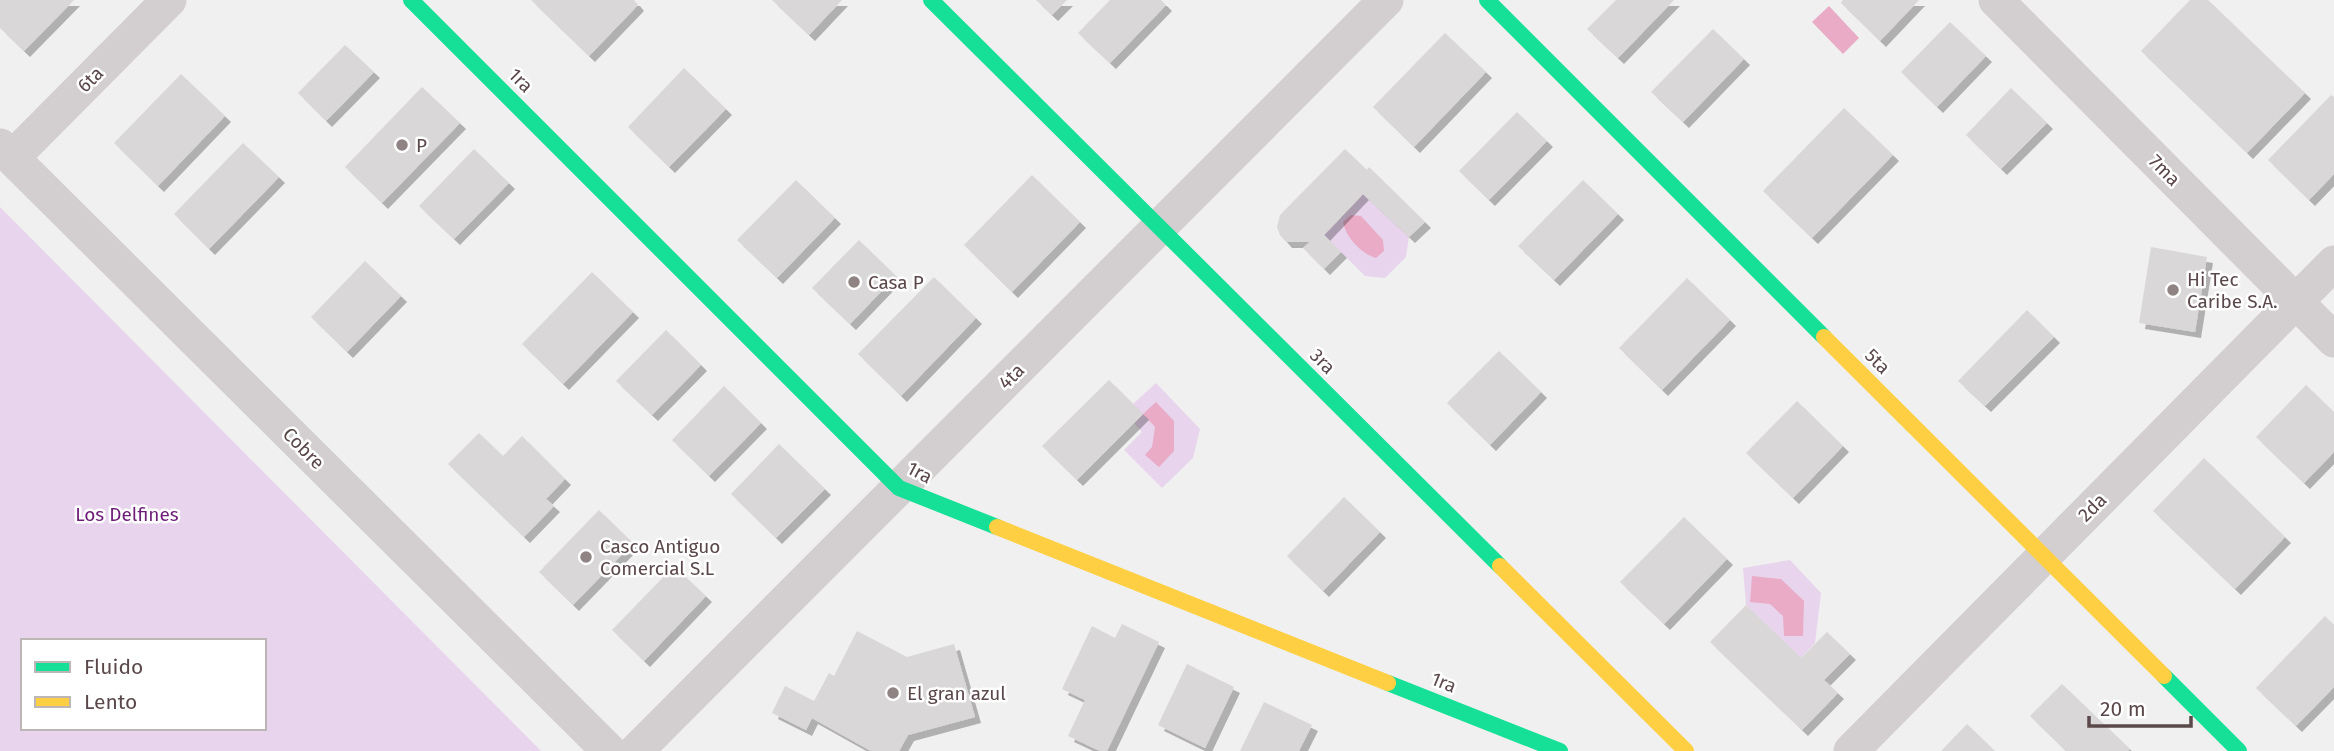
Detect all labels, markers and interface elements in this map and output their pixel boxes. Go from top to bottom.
street label: 6ta [73,62,108,97]
street label: 1ra [504,63,538,97]
place label: P [416,134,427,157]
marker: P [394,137,410,153]
street label: 7ma [2144,150,2185,191]
place label: Hi Tec Caribe S.A. [2187,268,2278,313]
place label: Casa P [868,271,924,294]
marker: Casa P [846,274,862,290]
marker: Hi Tec Caribe S.A. [2165,282,2181,298]
street label: 3ra [1305,344,1340,379]
street label: 5ta [1860,344,1895,379]
street label: 4ta [994,359,1029,394]
street label: Cobre [278,423,329,474]
street label: 1ra [903,456,936,489]
street label: 2da [2073,488,2111,526]
park label: Los Delfines [75,503,179,526]
place label: Casco Antiguo Comercial S.L [600,535,720,580]
marker: Casco Antiguo Comercial S.L [578,549,594,565]
legend [21,639,266,730]
text: Fluido [84,654,143,680]
street label: 1ra [1428,667,1460,698]
place label: El gran azul [907,682,1006,705]
scale bar [2089,684,2190,728]
marker: El gran azul [885,685,901,701]
text: Lento [84,689,137,715]
text: 20 m [2100,696,2146,722]

